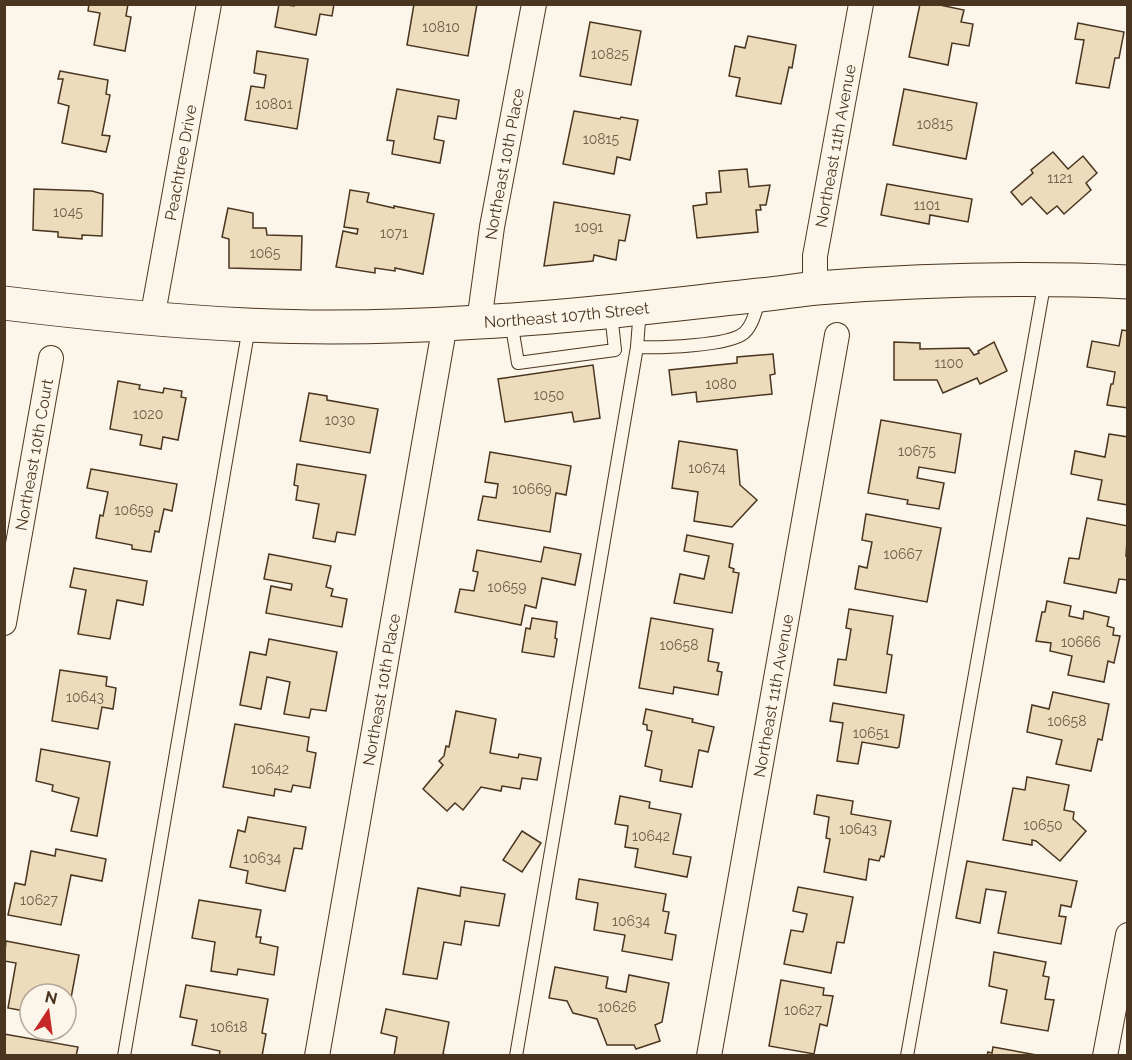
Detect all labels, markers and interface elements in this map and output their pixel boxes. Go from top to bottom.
house number: 10810 [422,19,460,35]
house number: 10825 [591,46,629,62]
street label: Northeast 11th Avenue [811,63,860,229]
street label: Northeast 10th Place [481,87,528,241]
house number: 10801 [255,96,293,112]
street label: Peachtree Drive [161,103,201,222]
house number: 10815 [917,116,954,132]
house number: 10815 [583,131,620,147]
house number: 1121 [1047,170,1073,186]
house number: 1101 [914,197,940,213]
house number: 1045 [53,204,83,220]
house number: 1091 [575,219,603,235]
house number: 1071 [380,225,408,241]
house number: 1065 [250,245,281,261]
street label: Northeast 107th Street [483,298,651,332]
house number: 1100 [934,355,964,371]
house number: 1080 [705,376,737,392]
street label: Northeast 10th Court [12,377,57,532]
house number: 1050 [534,387,564,403]
house number: 1020 [133,406,163,422]
house number: 1030 [325,412,355,428]
house number: 10675 [898,443,936,459]
house number: 10674 [688,460,726,476]
house number: 10669 [512,481,552,497]
house number: 10659 [115,502,153,518]
house number: 10667 [884,546,923,562]
house number: 10659 [488,579,526,595]
street label: Northeast 10th Place [359,612,404,767]
street label: Northeast 11th Avenue [750,613,797,779]
house number: 10666 [1061,634,1101,650]
house number: 10658 [660,637,698,653]
house number: 10643 [66,689,104,705]
house number: 10658 [1048,713,1086,729]
house number: 10651 [853,725,889,741]
house number: 10642 [251,761,289,777]
house number: 10650 [1023,817,1063,833]
house number: 10643 [839,821,877,837]
house number: 10642 [632,828,670,844]
house number: 10634 [243,850,281,866]
house number: 10627 [20,892,58,908]
house number: 10634 [612,913,650,929]
north arrow [18,982,78,1042]
text: N [43,987,59,1009]
house number: 10626 [598,999,636,1015]
house number: 10627 [784,1002,822,1018]
house number: 10618 [210,1019,248,1035]

